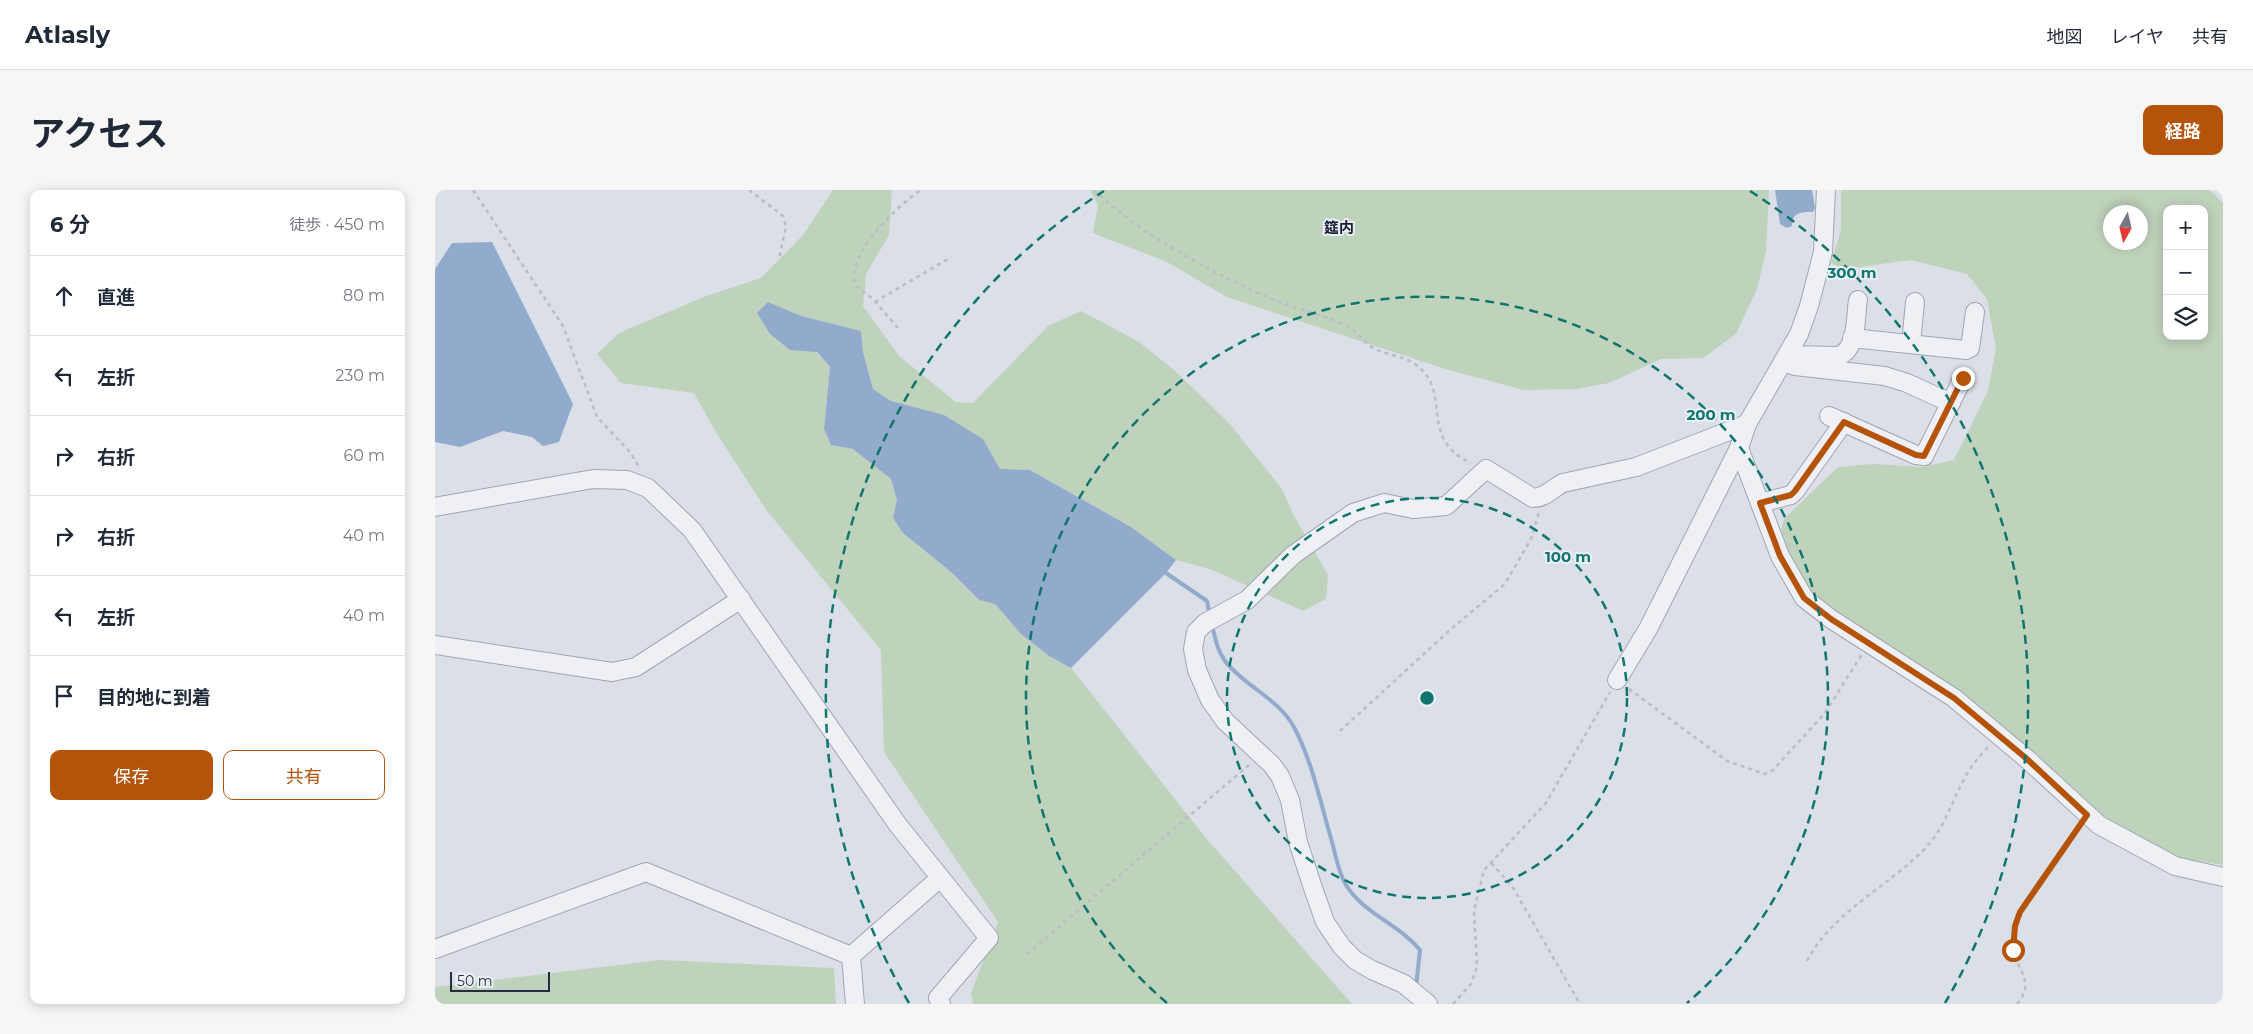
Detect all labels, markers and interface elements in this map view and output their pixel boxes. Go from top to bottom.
text: Atlasly [25,20,110,49]
text: 地図 [2047,26,2083,48]
text: レイヤ [2111,26,2164,48]
text: 共有 [2192,26,2228,48]
button: 経路 [2143,105,2223,155]
text: アクセス [30,112,168,155]
north arrow [2103,205,2148,250]
map controls [2163,205,2208,340]
button: + [2163,205,2208,250]
text: 6 分 [50,212,90,237]
text: 徒歩 · 450 m [289,215,385,234]
district label: 筵内 [1324,218,1354,237]
button: − [2163,250,2208,295]
text: 300 m [1826,263,1877,282]
icon: ahead [50,282,78,310]
text: 直進 [97,286,135,309]
text: 80 m [343,286,385,305]
button: layers [2163,295,2208,340]
icon: left [50,362,78,390]
text: 左折 [97,366,135,389]
text: 230 m [335,366,385,385]
route end [1952,367,1975,390]
text: 200 m [1686,405,1736,424]
icon: right [50,442,78,470]
text: 右折 [97,446,135,469]
text: 60 m [343,446,385,465]
icon: right [50,522,78,550]
text: 右折 [97,526,135,549]
text: 40 m [343,526,385,545]
text: 100 m [1545,547,1591,566]
icon: left [50,602,78,630]
text: 左折 [97,606,135,629]
text: 40 m [343,606,385,625]
icon: arrive [50,682,78,710]
text: 目的地に到着 [97,686,211,709]
centre of rings [1418,689,1436,707]
button: 保存 [50,750,213,800]
button: 共有 [223,750,385,800]
route start [2002,939,2025,962]
scale bar [450,969,550,992]
text: 50 m [457,972,493,990]

